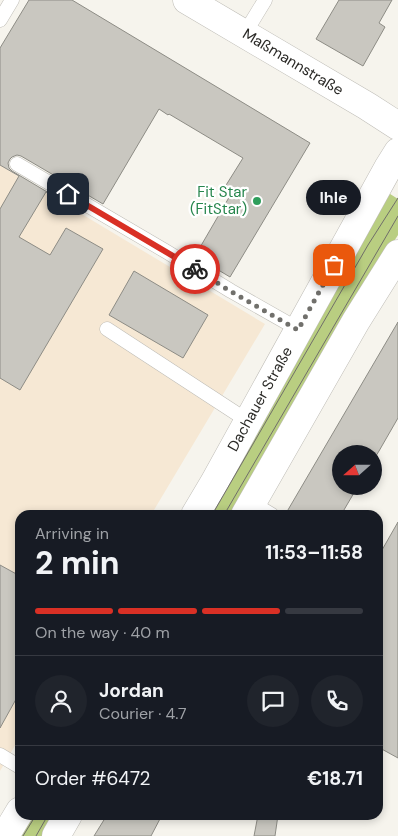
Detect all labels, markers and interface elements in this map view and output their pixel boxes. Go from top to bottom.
street label: Maßmannstraße [239,24,347,100]
pin [47,173,89,215]
icon: home [54,180,82,208]
callout: Ihle [306,180,362,215]
place label: Fit Star (FitStar) [190,182,247,219]
text: Ihle [319,187,348,208]
marker: Fit Star (FitStar) [251,195,263,207]
courier [170,244,220,294]
pin [313,244,355,286]
icon: bag [320,251,348,279]
icon: bike [181,255,209,283]
street label: Dachauer Straße [223,343,297,455]
north arrow [332,445,382,495]
map controls [332,445,382,495]
text: Arriving in [35,523,109,544]
text: 11:53–11:58 [265,540,363,565]
text: 2 min [35,542,120,584]
text: On the way · 40 m [35,622,170,643]
button: person [35,675,87,727]
button: chat [247,675,299,727]
button: phone [311,675,363,727]
text: Jordan [99,678,164,703]
text: Courier · 4.7 [99,703,187,724]
text: Order #6472 [35,766,151,791]
text: €18.71 [307,766,363,791]

